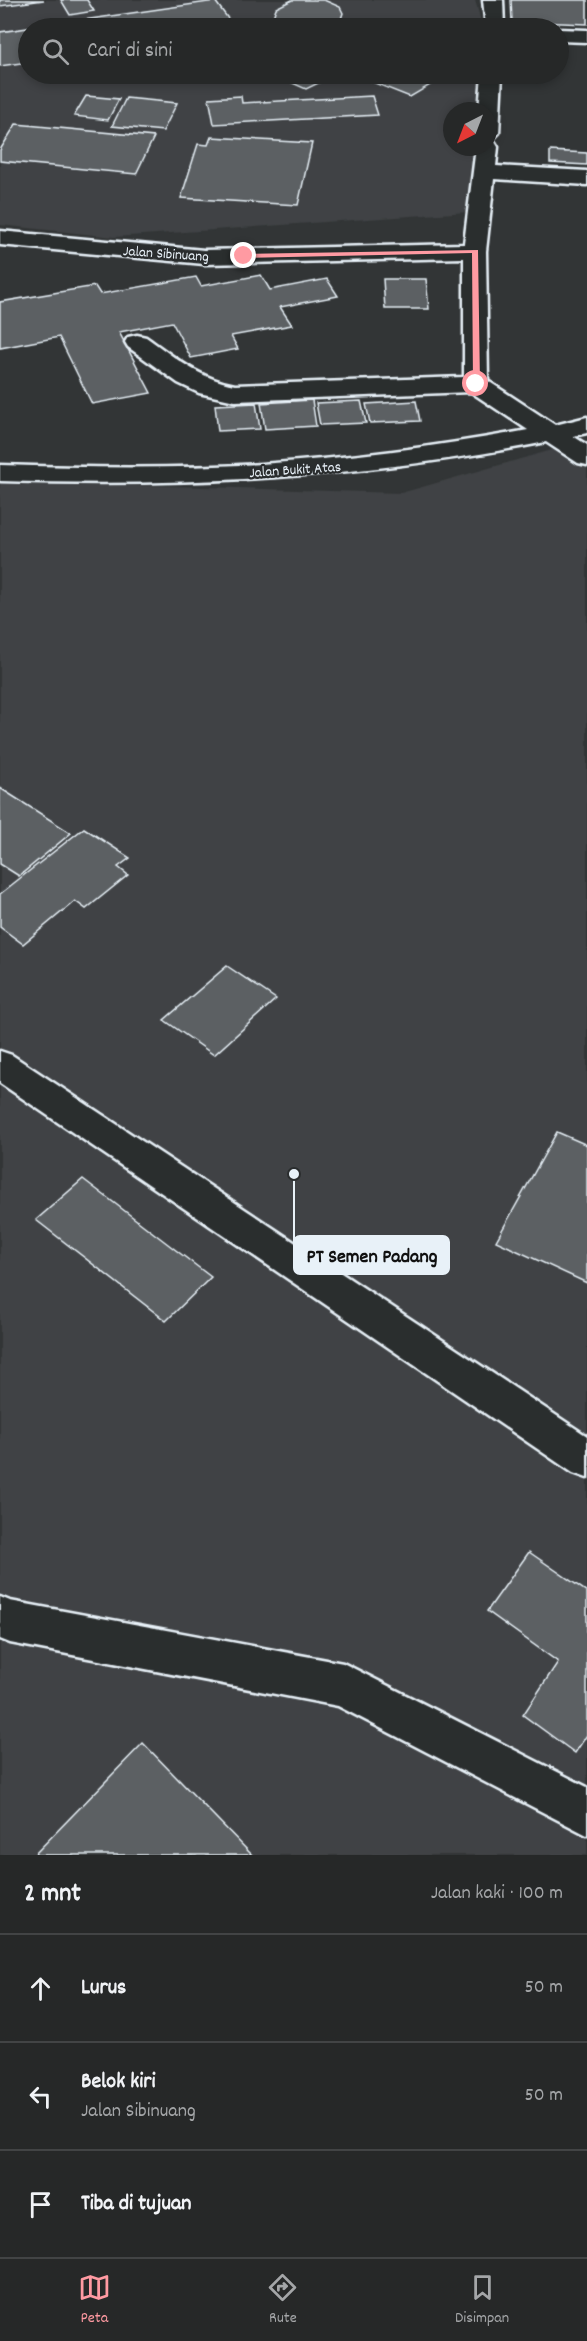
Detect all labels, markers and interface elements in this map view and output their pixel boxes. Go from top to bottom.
search box [18,18,569,84]
icon: search [39,35,72,68]
text: Cari di sini [87,36,172,67]
north arrow [443,102,497,156]
street label: Jalan Sibinuang [122,241,210,269]
route end [230,242,256,268]
route start [462,370,488,396]
street label: Jalan Bukit Atas [248,457,342,485]
callout: PT Semen Padang [294,1236,449,1274]
text: PT Semen Padang [307,1244,438,1272]
text: 2 mnt [24,1876,81,1913]
text: Jalan kaki · 100 m [431,1880,563,1908]
icon: ahead [24,1972,57,2005]
text: Lurus [81,1973,126,2004]
text: 50 m [525,1974,563,2002]
text: Belok kiri [81,2067,155,2098]
icon: left [24,2080,57,2113]
text: 50 m [525,2082,563,2110]
text: Jalan Sibinuang [81,2098,196,2126]
icon: arrive [24,2188,57,2221]
text: Tiba di tujuan [81,2189,191,2220]
tab: Peta [78,2271,111,2330]
tab: Rute [266,2271,299,2330]
tab: Disimpan [455,2271,509,2330]

